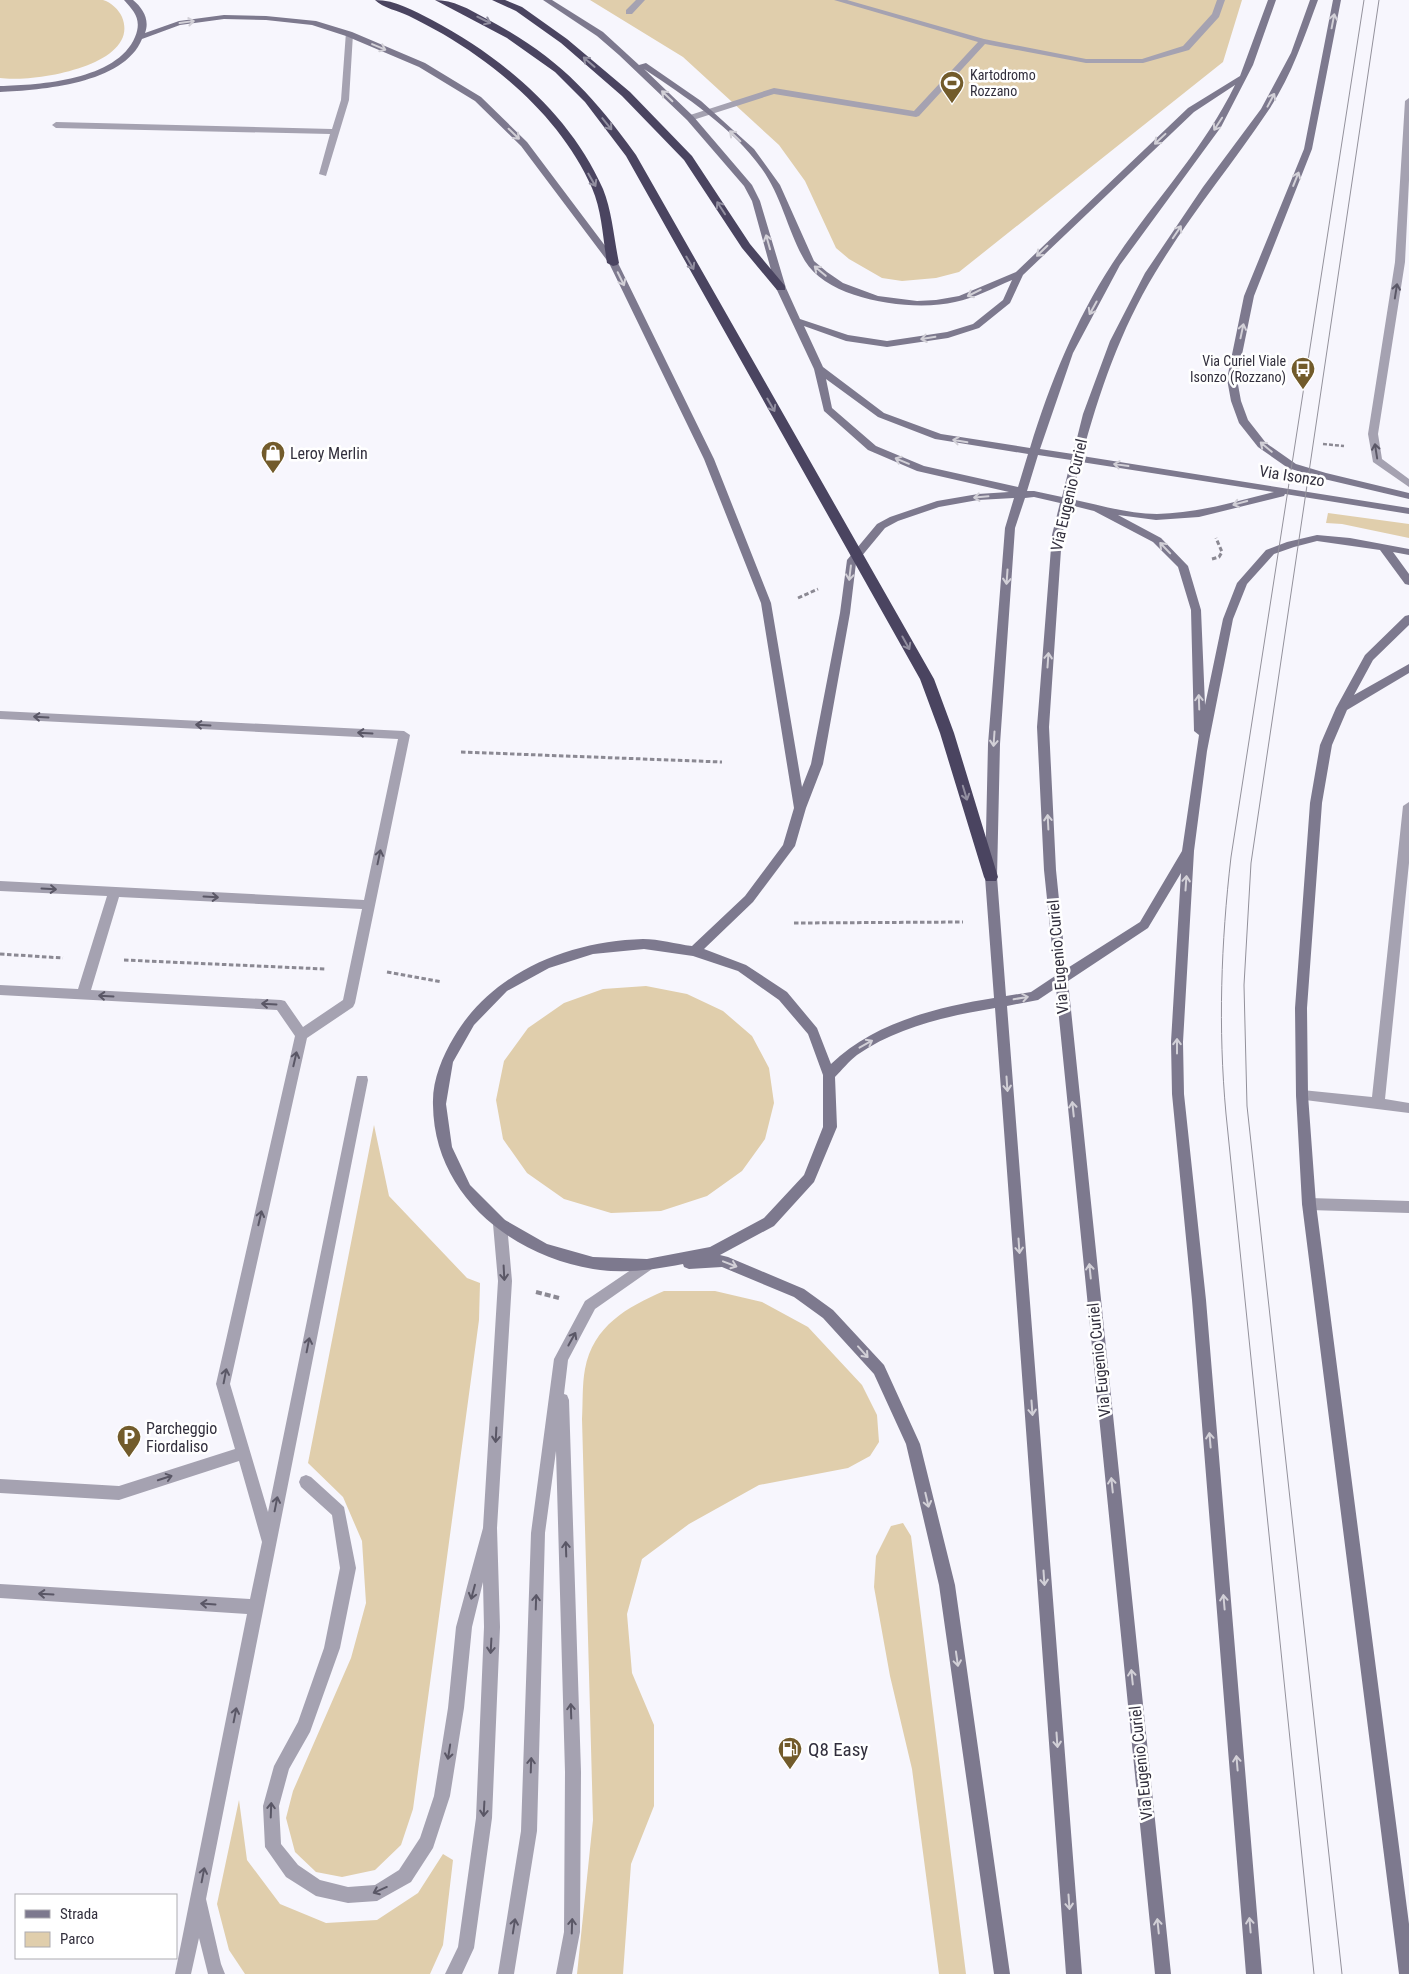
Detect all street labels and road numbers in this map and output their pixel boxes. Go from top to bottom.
street label: Via Eugenio Curiel [1047,437,1091,553]
street label: Via Isonzo [1258,461,1326,491]
street label: Via Eugenio Curiel [1044,899,1072,1015]
street label: Via Eugenio Curiel [1084,1302,1114,1418]
street label: Via Eugenio Curiel [1126,1705,1156,1821]

